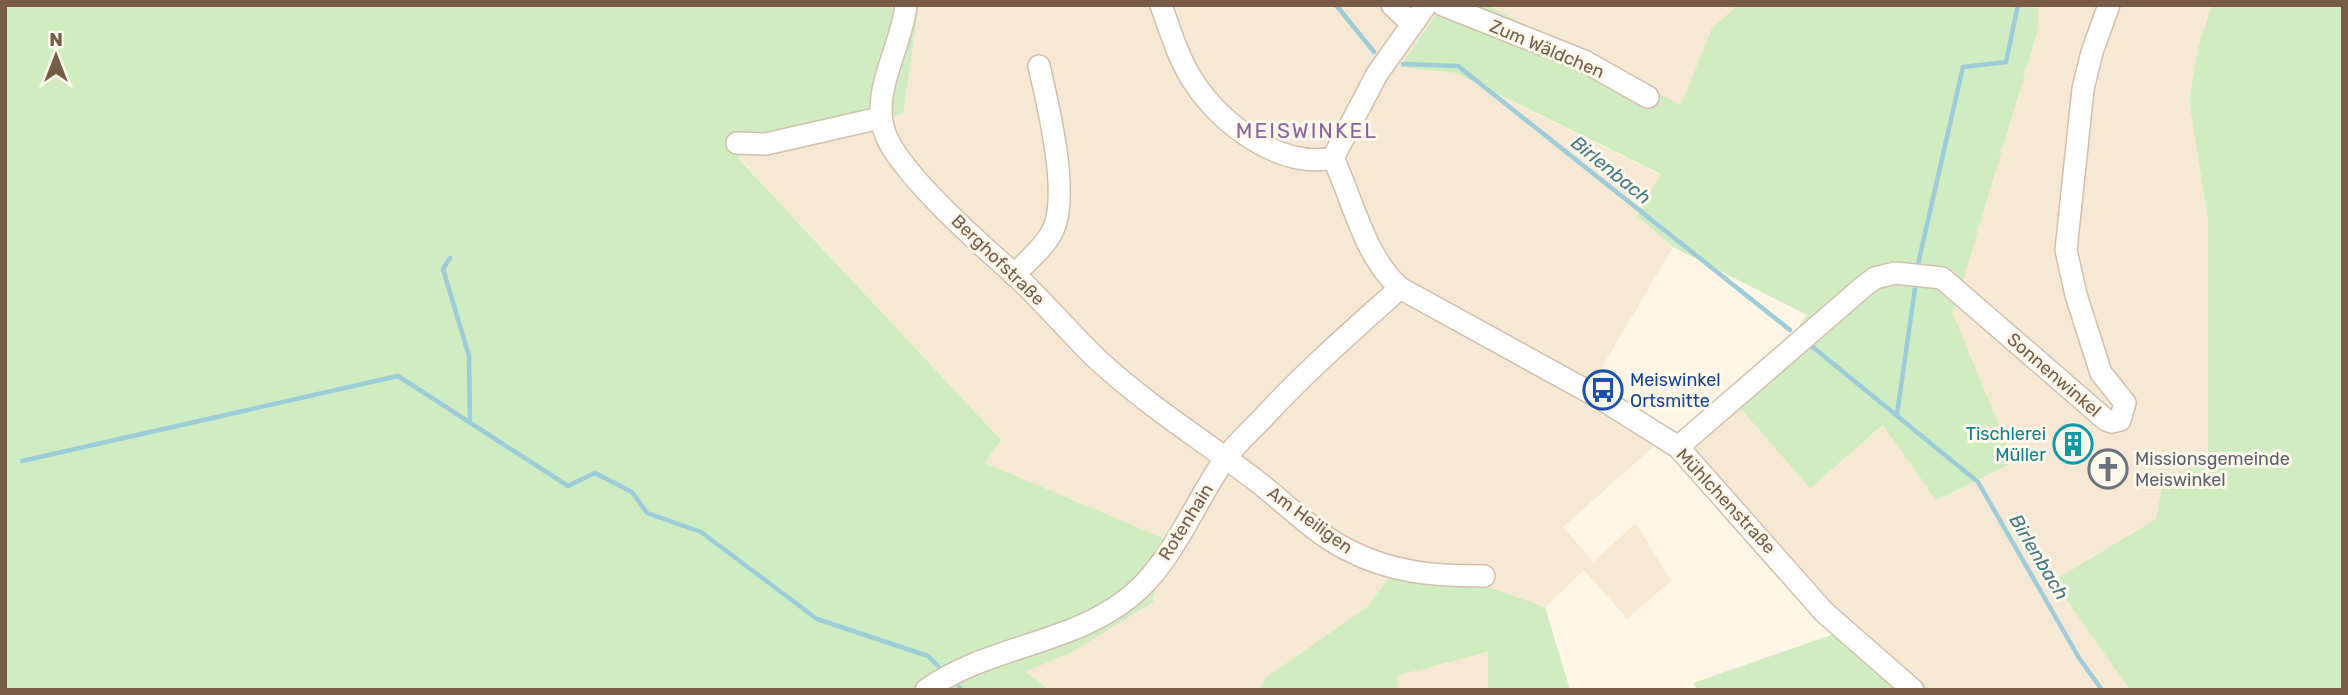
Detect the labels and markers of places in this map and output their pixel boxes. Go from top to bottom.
bus stop icon: Meiswinkel Ortsmitte [1582,369,1624,411]
place label: Meiswinkel Ortsmitte [1630,369,1721,412]
place label: Tischlerei Müller [1966,423,2046,466]
building icon: Tischlerei Müller [2052,423,2094,465]
church icon: Missionsgemeinde Meiswinkel [2087,448,2129,490]
place label: Missionsgemeinde Meiswinkel [2135,448,2290,491]

